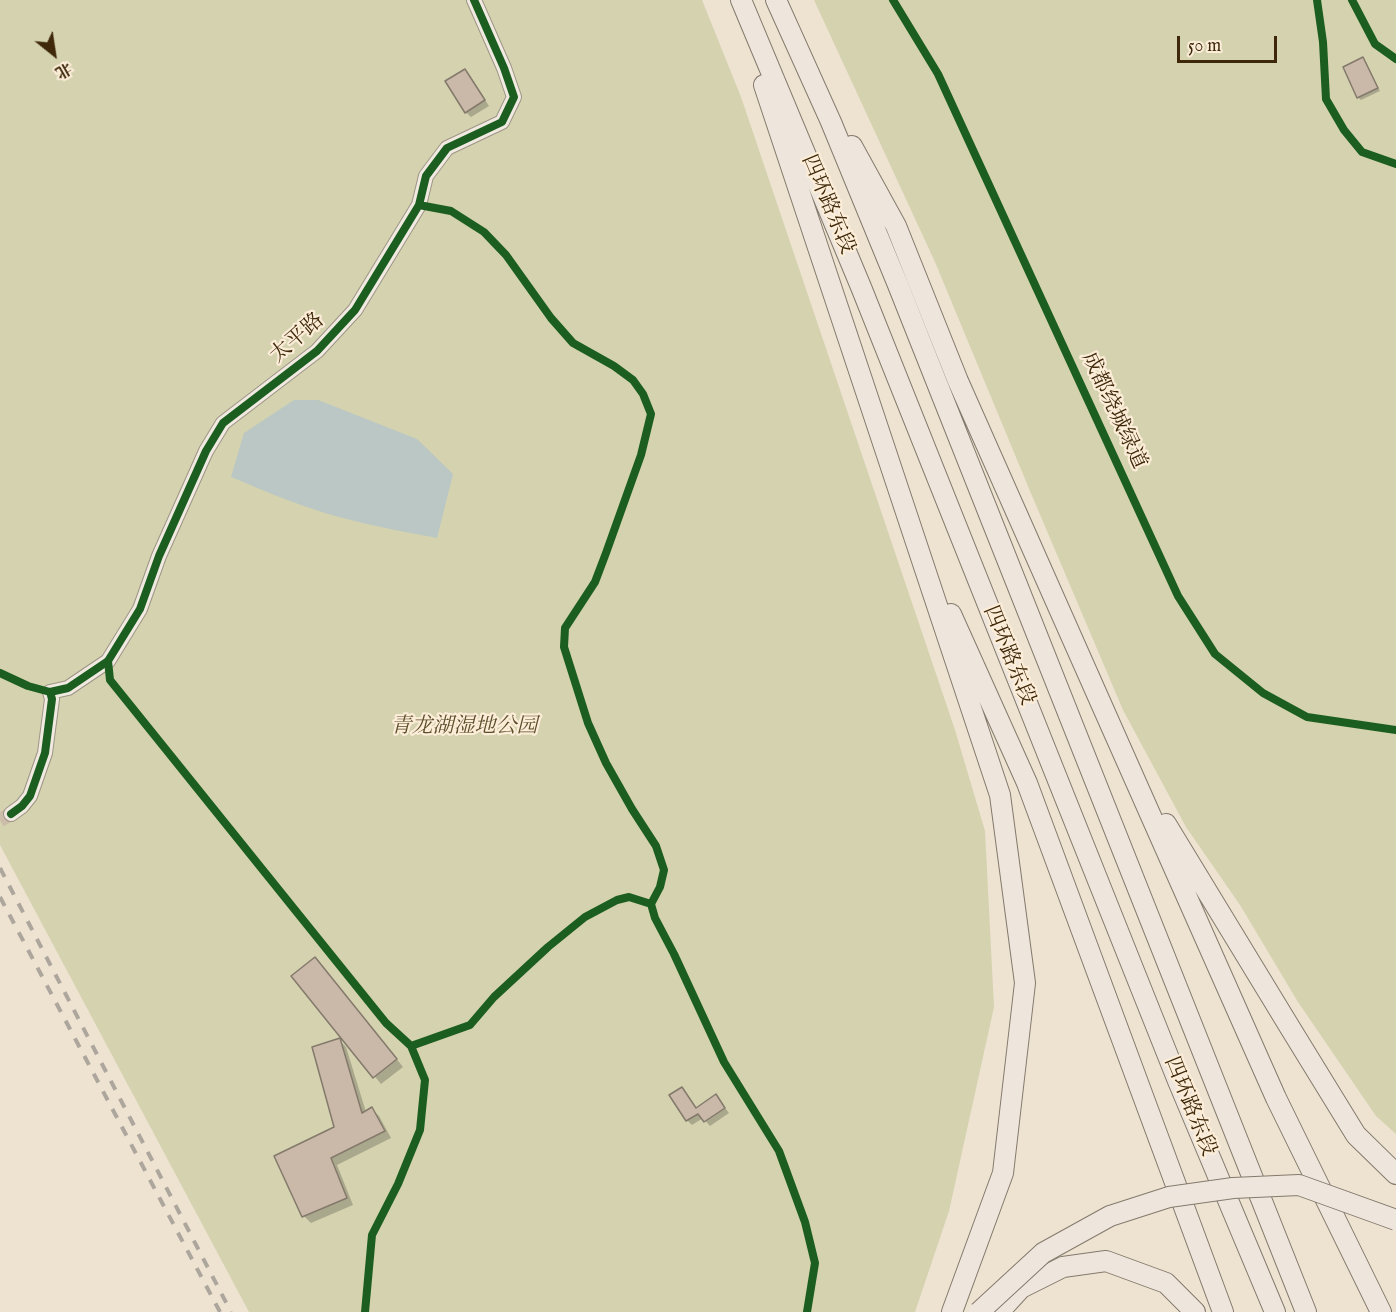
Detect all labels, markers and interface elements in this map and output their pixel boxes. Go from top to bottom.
north arrow [24,24,84,84]
scale bar [1180,24,1280,62]
text: 50 m [1188,35,1221,58]
text: 北 [51,57,75,82]
street label: 四环路东段 [795,152,859,258]
street label: 太平路 [266,309,330,369]
street label: 成都绕城绿道 [1075,349,1151,473]
street label: 四环路东段 [977,603,1039,709]
park label: 青龙湖湿地公园 [391,715,537,741]
street label: 四环路东段 [1158,1054,1220,1160]

